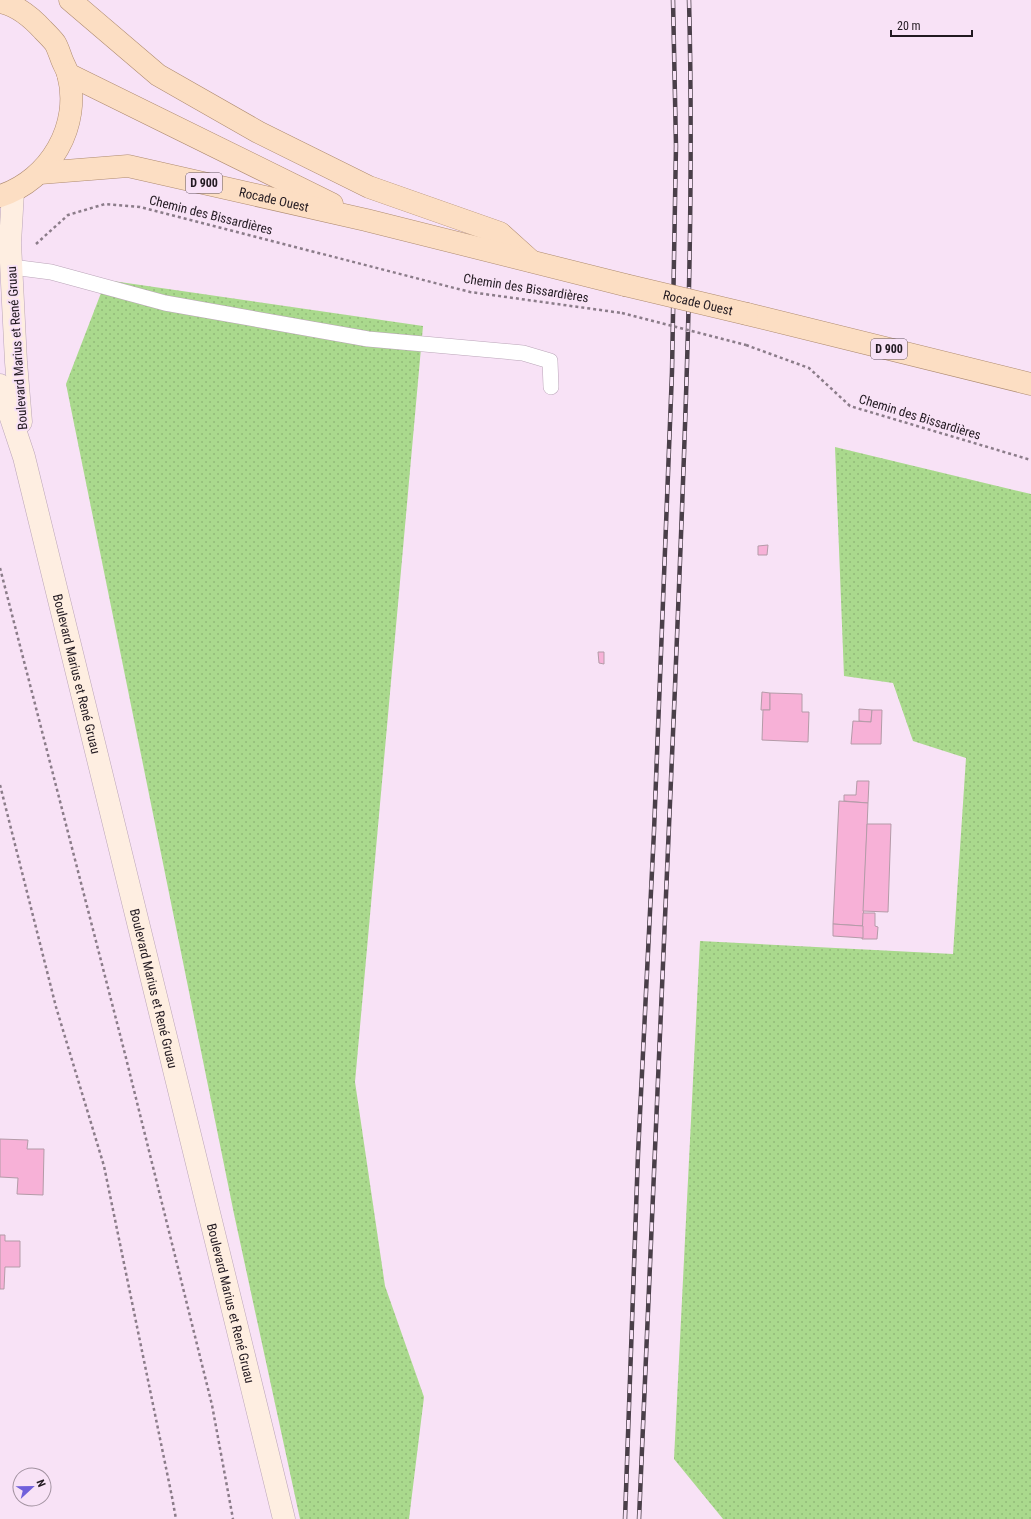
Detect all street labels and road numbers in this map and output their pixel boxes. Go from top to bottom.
road number: D 900 [186,173,222,193]
street label: Rocade Ouest [238,184,311,214]
street label: Chemin des Bissardières [148,192,274,238]
street label: Boulevard Marius et René Gruau [4,266,30,430]
street label: Chemin des Bissardières [462,271,590,305]
street label: Rocade Ouest [662,287,734,318]
road number: D 900 [871,339,907,359]
street label: Chemin des Bissardières [857,391,983,443]
street label: Boulevard Marius et René Gruau [50,592,104,755]
street label: Boulevard Marius et René Gruau [127,907,181,1070]
street label: Boulevard Marius et René Gruau [204,1222,258,1385]

